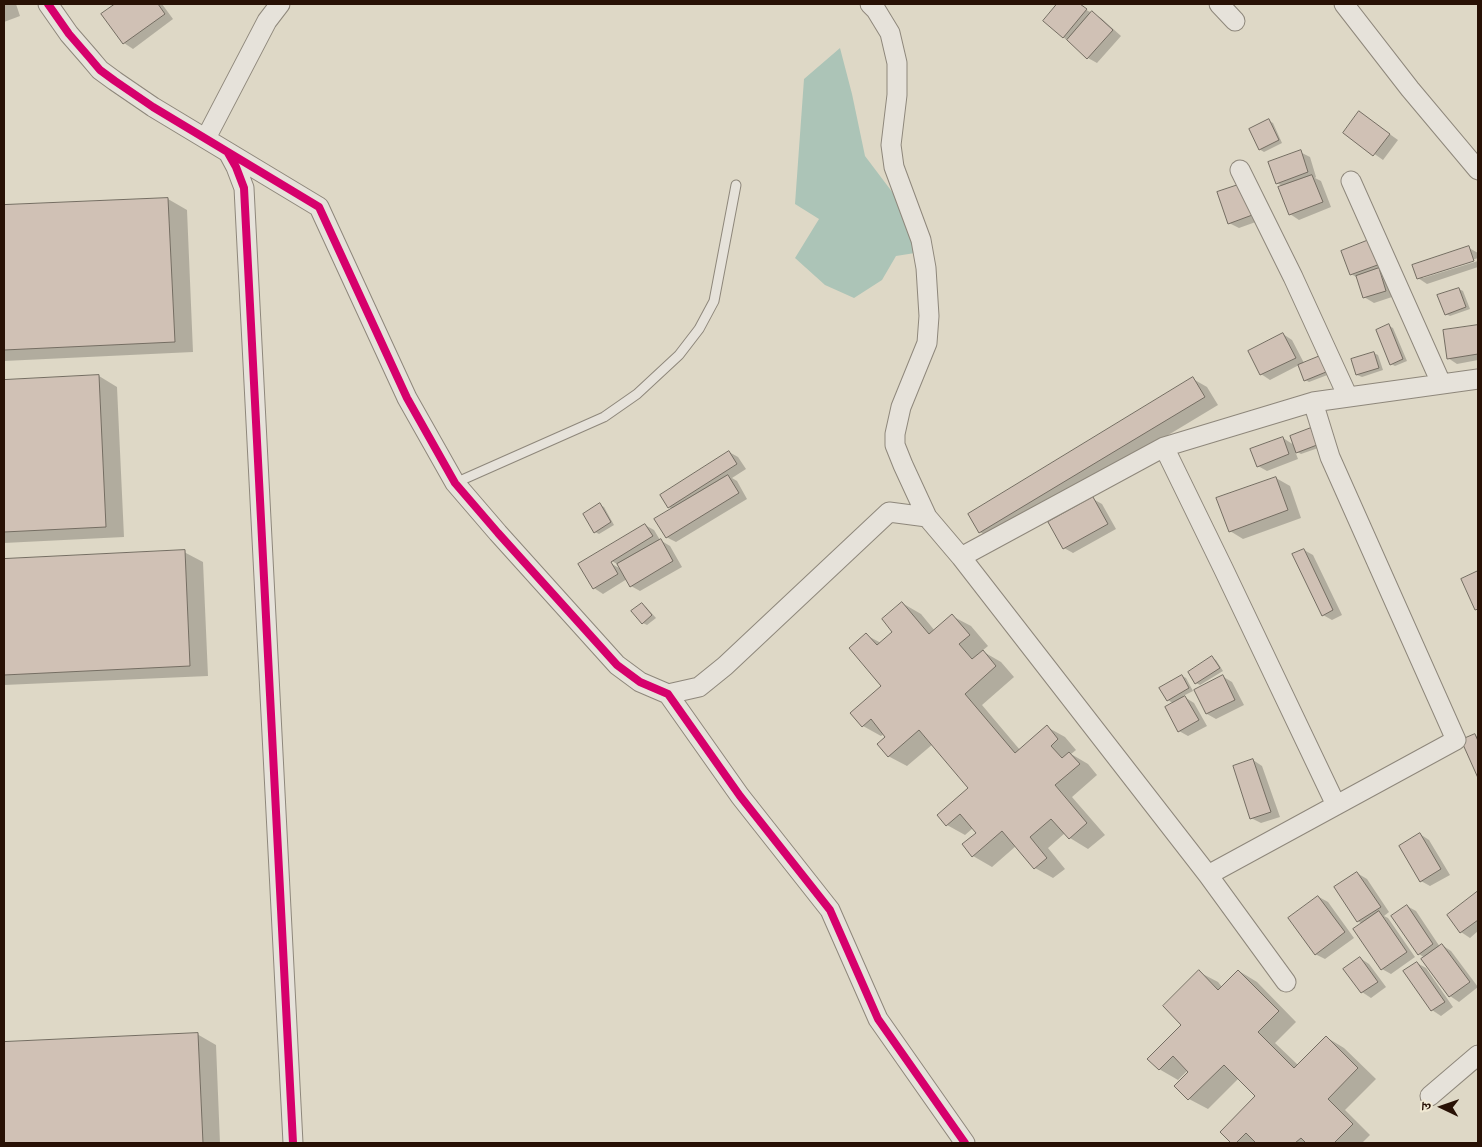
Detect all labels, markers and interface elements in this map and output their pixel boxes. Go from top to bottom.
north arrow [1417,1082,1467,1132]
text: उ [1418,1102,1435,1110]

